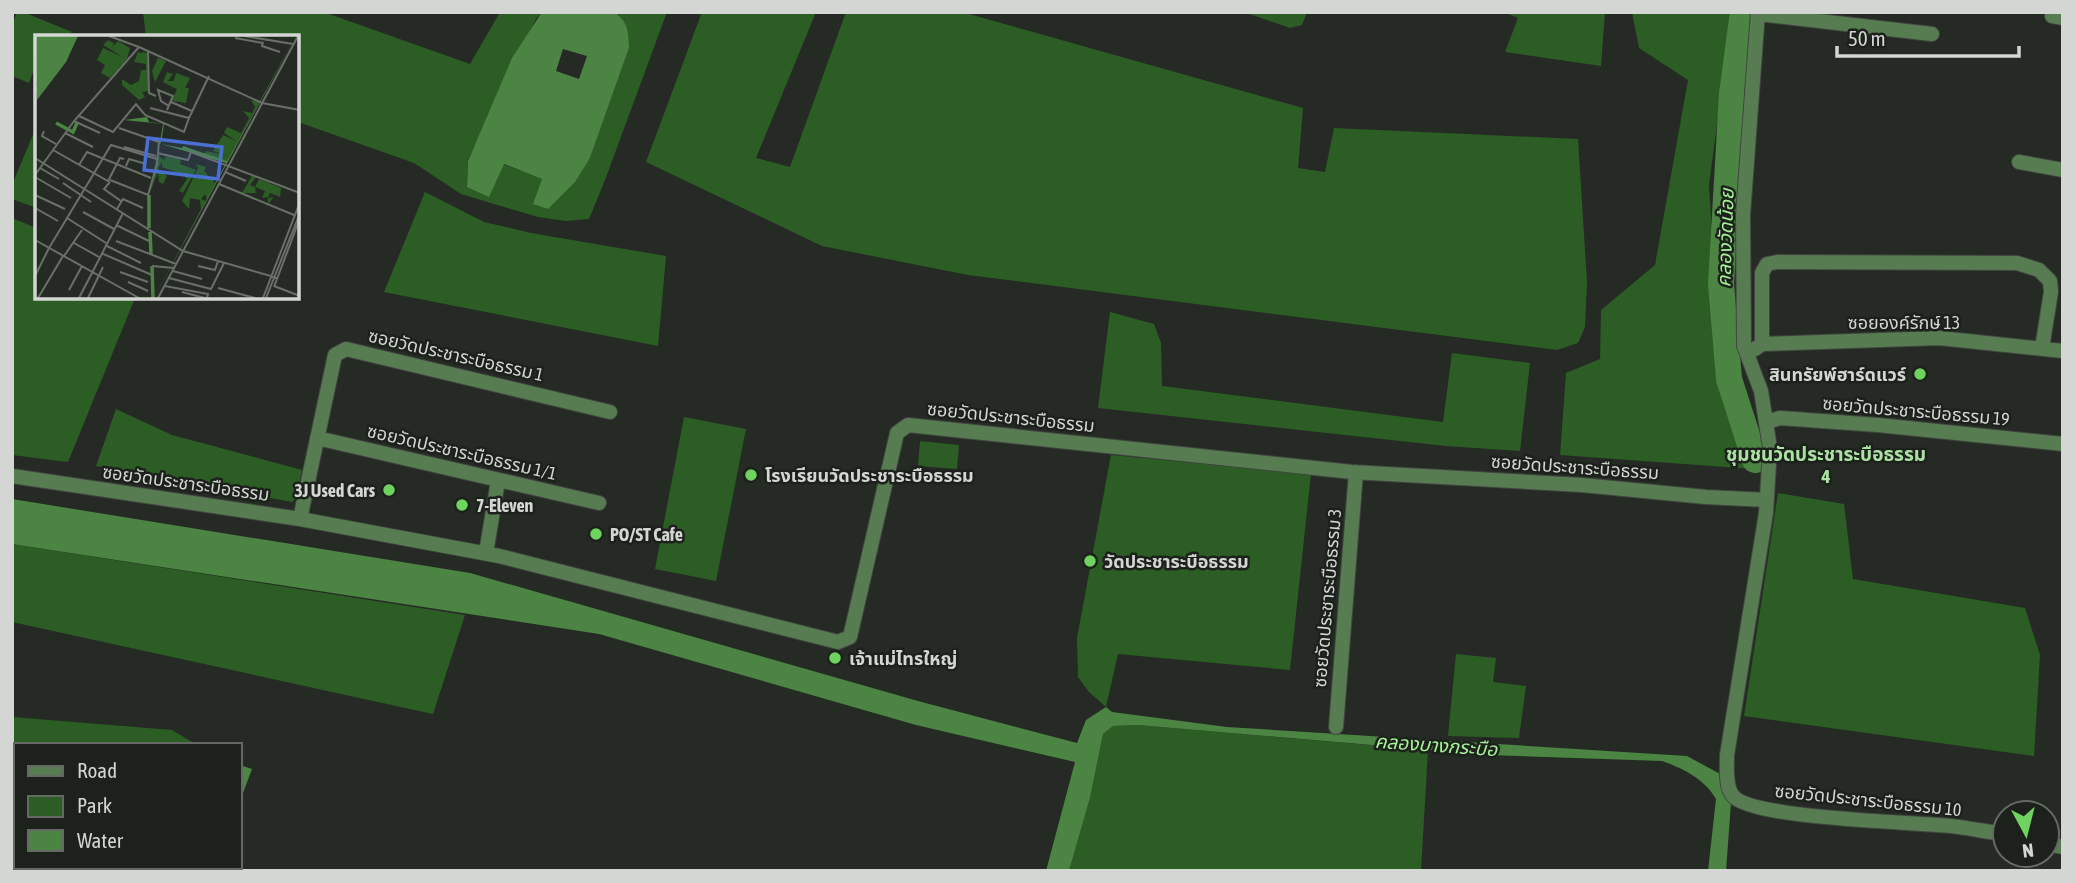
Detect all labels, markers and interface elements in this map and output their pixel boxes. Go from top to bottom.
scale bar [1837,14,2019,58]
text: 50 m [1848,26,1886,50]
inset map [35,35,299,299]
water label: คลองวัดน้อย [1712,187,1738,288]
street label: ซอยองค์รักษ์ 13 [1848,312,1960,333]
street label: ซอยวัดประชาระบือธรรม 1 [366,325,546,385]
place label: สินทรัยพ์ฮาร์ดแวร์ [1769,364,1906,385]
marker: สินทรัยพ์ฮาร์ดแวร์ [1912,366,1928,382]
street label: ซอยวัดประชาระบือธรรม 19 [1822,392,2010,430]
street label: ซอยวัดประชาระบือธรรม [926,398,1096,436]
street label: ซอยวัดประชาระบือธรรม 1/1 [365,420,559,484]
district label: ชุมชนวัดประชาระบือธรรม 4 [1726,443,1926,487]
street label: ซอยวัดประชาระบือธรรม [1490,451,1660,483]
street label: ซอยวัดประชาระบือธรรม [101,461,271,505]
place label: โรงเรียนวัดประชาระบือธรรม [765,465,974,486]
marker: โรงเรียนวัดประชาระบือธรรม [743,467,759,483]
place label: 3J Used Cars [294,480,376,501]
marker: 3J Used Cars [381,482,397,498]
place label: 7-Eleven [476,495,534,516]
marker: 7-Eleven [454,497,470,513]
street label: ซอยวัดประชาระบือธรรม 3 [1309,508,1345,688]
place label: PO/ST Cafe [610,524,683,545]
marker: PO/ST Cafe [588,526,604,542]
place label: วัดประชาระบือธรรม [1104,551,1249,572]
marker: วัดประชาระบือธรรม [1082,553,1098,569]
place label: เจ้าแม่ไทรใหญ่ [849,648,957,669]
marker: เจ้าแม่ไทรใหญ่ [827,650,843,666]
water label: คลองบางกระบือ [1374,730,1499,760]
legend [14,743,242,869]
text: Road [77,758,117,782]
street label: ซอยวัดประชาระบือธรรม 10 [1774,780,1962,820]
text: Park [77,793,112,817]
north arrow [1991,799,2061,869]
text: Water [77,828,124,852]
text: N [2021,839,2035,862]

